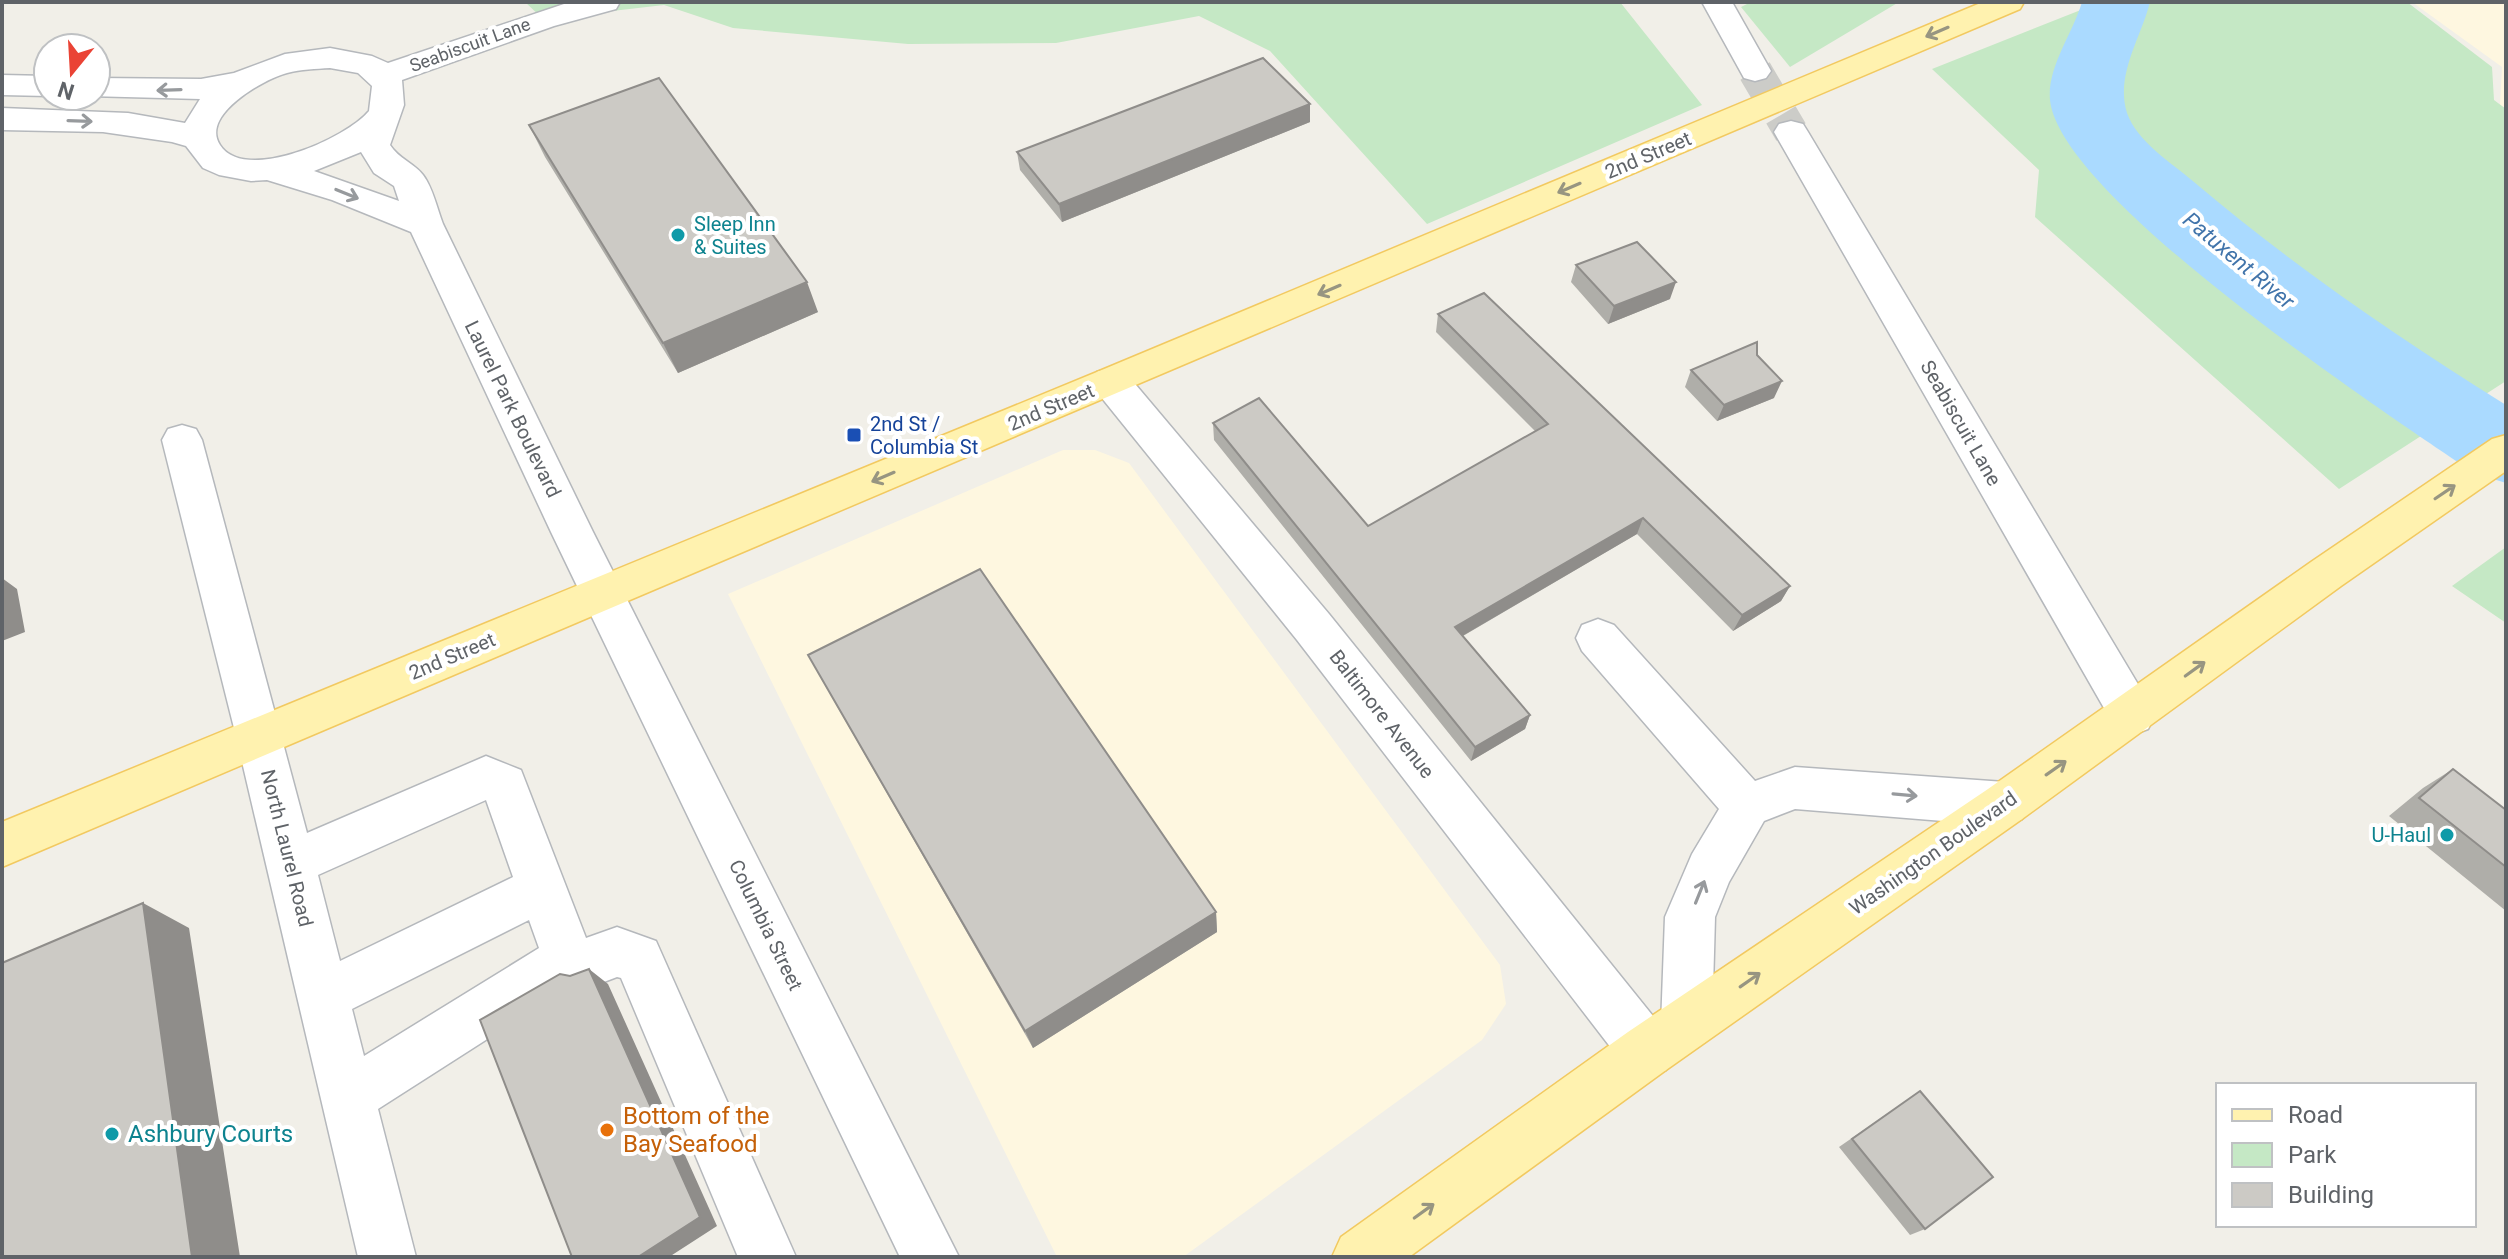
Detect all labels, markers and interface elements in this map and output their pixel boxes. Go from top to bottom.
street label: Seabiscuit Lane [407,13,533,76]
one-way arrow [1925,26,1950,41]
north arrow [32,32,112,112]
text: N [55,76,77,105]
one-way arrow [156,82,183,98]
one-way arrow [66,114,93,129]
street label: 2nd Street [1601,126,1695,184]
one-way arrow [1557,182,1582,197]
one-way arrow [334,187,359,202]
water label: Patuxent River [2178,207,2300,314]
place label: Sleep Inn & Suites [694,212,776,259]
marker: Sleep Inn & Suites [669,226,687,244]
one-way arrow [1317,283,1342,298]
street label: Laurel Park Boulevard [460,317,566,501]
street label: Seabiscuit Lane [1915,356,2007,490]
street label: 2nd Street [1004,378,1098,436]
place label: 2nd St / Columbia St [870,412,978,459]
marker: 2nd St / Columbia St [845,426,863,444]
one-way arrow [871,470,896,485]
one-way arrow [2433,484,2455,500]
street label: 2nd Street [405,627,499,685]
street label: Baltimore Avenue [1324,645,1440,783]
one-way arrow [2184,661,2205,678]
one-way arrow [2045,760,2066,777]
street label: North Laurel Road [256,767,318,929]
street label: Washington Boulevard [1845,786,2021,920]
one-way arrow [1891,788,1918,803]
place label: U-Haul [2371,823,2431,847]
marker: U-Haul [2438,826,2456,844]
street label: Columbia Street [724,856,808,994]
one-way arrow [1694,880,1708,905]
one-way arrow [1739,972,1761,988]
legend [2216,1083,2476,1227]
text: Road [2288,1101,2343,1129]
place label: Bottom of the Bay Seafood [623,1102,770,1158]
place label: Ashbury Courts [128,1120,293,1148]
marker: Bottom of the Bay Seafood [598,1121,616,1139]
marker: Ashbury Courts [103,1125,121,1143]
text: Park [2288,1141,2337,1169]
text: Building [2288,1181,2374,1209]
one-way arrow [1413,1203,1434,1220]

